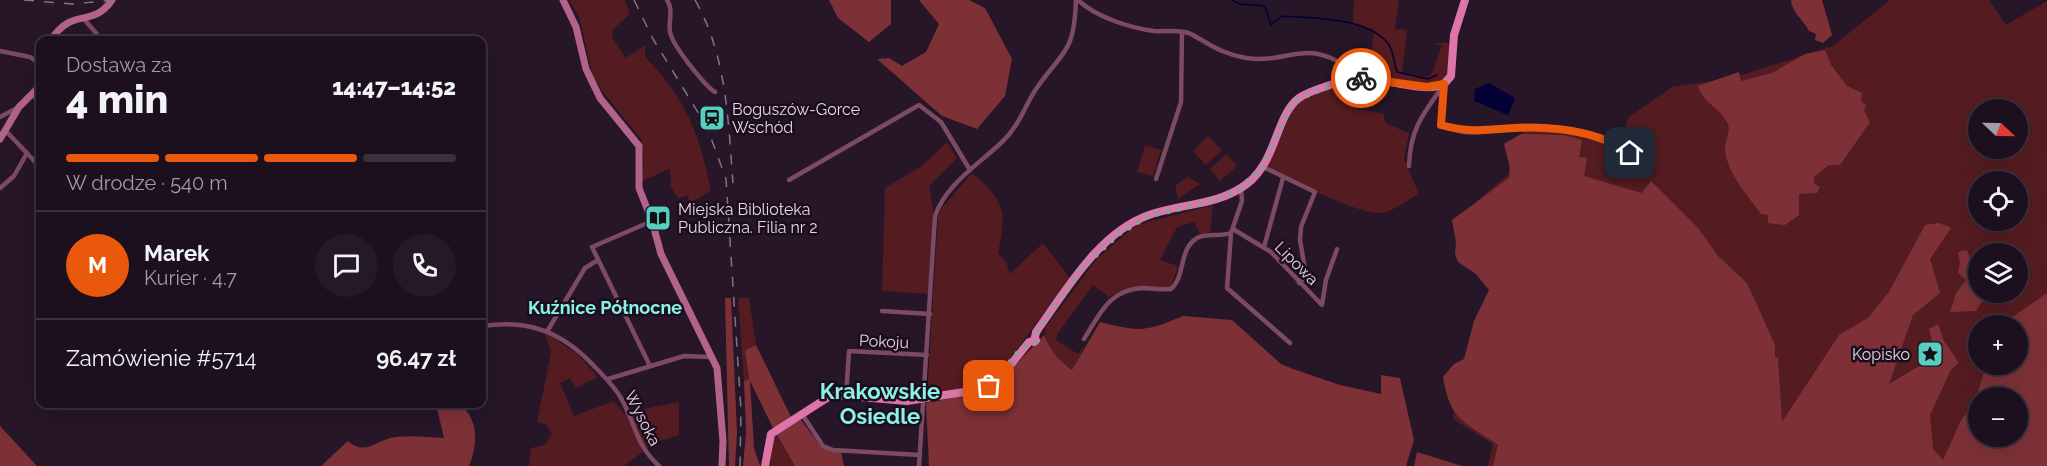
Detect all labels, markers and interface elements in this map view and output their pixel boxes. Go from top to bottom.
courier [1331,48,1391,108]
text: Dostawa za [66,53,172,77]
icon: bike [1345,62,1378,95]
text: 14:47–14:52 [332,74,456,100]
text: 4 min [66,76,169,122]
north arrow [1968,99,2028,159]
map controls [1968,99,2028,447]
place label: Boguszów-Gorce Wschód [732,100,860,137]
station icon: Boguszów-Gorce Wschód [697,103,727,133]
pin [1604,127,1655,178]
icon: home [1613,136,1646,169]
text: W drodze · 540 m [66,171,228,195]
button: locate [1968,171,2028,231]
place label: Miejska Biblioteka Publiczna. Filia nr 2 [678,200,818,237]
library icon: Miejska Biblioteka Publiczna. Filia nr 2 [643,203,673,233]
button: chat [315,234,378,297]
button: phone [393,234,456,297]
street label: Lipowa [1271,238,1322,289]
text: Marek [144,240,209,266]
button: layers [1968,243,2028,303]
text: M [88,252,107,278]
text: Kurier · 4.7 [144,266,237,290]
district label: Kuźnice Północne [528,297,682,318]
button: + [1968,315,2028,375]
street label: Pokoju [859,331,909,352]
place icon: Kopisko [1915,339,1945,369]
text: Zamówienie #5714 [66,345,257,371]
text: 96.47 zł [376,345,456,371]
place label: Kopisko [1852,345,1910,364]
pin [963,360,1014,411]
icon: bag [972,369,1005,402]
district label: Krakowskie Osiedle [820,378,940,429]
street label: Wysoka [621,387,665,449]
button: − [1968,387,2028,447]

